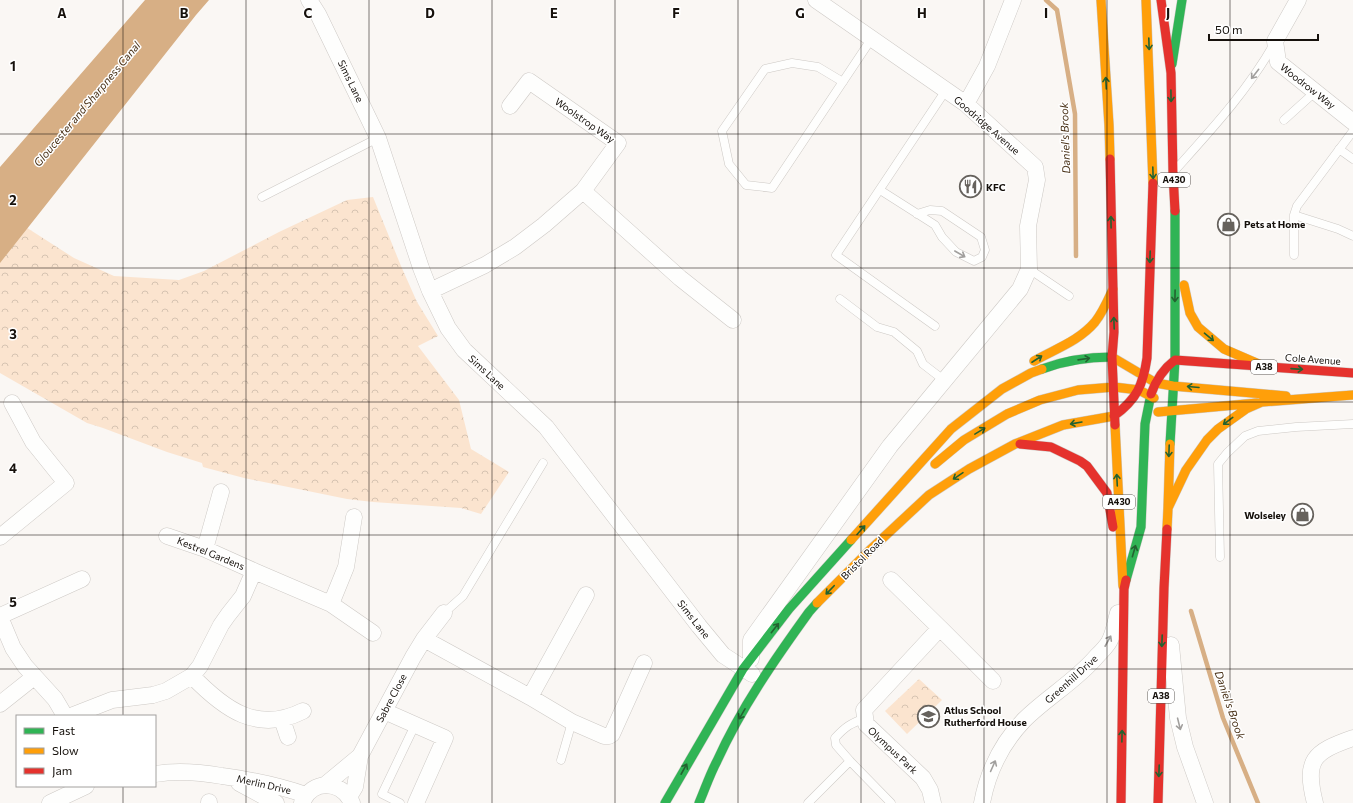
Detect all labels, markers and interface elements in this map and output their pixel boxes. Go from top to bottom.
text: A [57,5,67,21]
text: B [180,5,189,21]
text: C [304,5,313,21]
text: D [425,5,435,21]
text: E [550,5,558,21]
text: F [672,5,680,21]
text: G [795,5,805,21]
text: H [917,5,927,21]
text: I [1044,5,1048,21]
text: J [1166,5,1170,21]
scale bar [1209,16,1318,42]
text: 50 m [1215,22,1243,36]
one-way arrow [1145,37,1153,50]
water label: Gloucester and Sharpness Canal [31,39,143,169]
text: 1 [10,58,16,74]
street label: Sims Lane [336,58,366,104]
street label: Woodrow Way [1278,61,1338,111]
one-way arrow [1251,69,1259,80]
one-way arrow [1103,77,1110,90]
one-way arrow [1168,89,1175,102]
street label: Goodridge Avenue [952,93,1022,157]
street label: Woolstrop Way [553,95,617,145]
water label: Daniel's Brook [1057,101,1072,174]
one-way arrow [1149,166,1156,179]
road number: A430 [1158,173,1190,187]
restaurant icon: KFC [958,174,984,200]
place label: KFC [986,181,1006,193]
text: 2 [9,192,17,208]
shop icon: Pets at Home [1215,211,1241,237]
one-way arrow [1107,216,1115,229]
place label: Pets at Home [1244,218,1305,230]
one-way arrow [1146,250,1154,263]
one-way arrow [954,251,966,259]
one-way arrow [1171,289,1179,302]
one-way arrow [1110,317,1117,330]
text: 3 [9,326,17,342]
one-way arrow [1204,332,1214,341]
street label: Cole Avenue [1285,351,1341,367]
street label: Sims Lane [466,352,508,392]
one-way arrow [1031,355,1043,363]
one-way arrow [1077,355,1090,363]
road number: A38 [1251,360,1277,374]
one-way arrow [1290,366,1303,373]
one-way arrow [1187,384,1200,391]
one-way arrow [1223,417,1234,426]
one-way arrow [1070,419,1083,427]
one-way arrow [974,426,986,434]
one-way arrow [1165,444,1173,457]
text: 4 [9,460,17,476]
one-way arrow [953,472,964,480]
one-way arrow [1114,474,1121,487]
road number: A430 [1103,495,1135,509]
shop icon: Wolseley [1289,502,1315,528]
place label: Wolseley [1244,509,1287,521]
one-way arrow [856,525,865,536]
street label: Kestrel Gardens [176,534,247,572]
street label: Bristol Road [838,534,886,582]
one-way arrow [1131,545,1138,558]
one-way arrow [825,585,835,595]
text: 5 [9,594,17,610]
street label: Sims Lane [675,597,713,641]
one-way arrow [770,622,779,633]
one-way arrow [1158,634,1166,647]
one-way arrow [1105,635,1113,647]
street label: Greenhill Drive [1042,652,1100,706]
water label: Daniel's Brook [1213,669,1249,742]
street label: Sabre Close [373,672,409,724]
road number: A38 [1148,689,1174,703]
school or university icon: Atlus School Rutherford House [916,703,942,729]
place label: Atlus School Rutherford House [944,704,1027,728]
one-way arrow [738,708,746,719]
legend [16,715,156,787]
one-way arrow [1176,717,1184,730]
text: Fast [52,723,75,737]
street label: Olympus Park [866,724,921,776]
one-way arrow [1118,730,1126,743]
text: Slow [52,743,79,757]
one-way arrow [990,760,997,772]
text: Jam [52,763,72,778]
one-way arrow [681,763,689,775]
one-way arrow [1155,764,1162,777]
street label: Merlin Drive [235,772,293,796]

